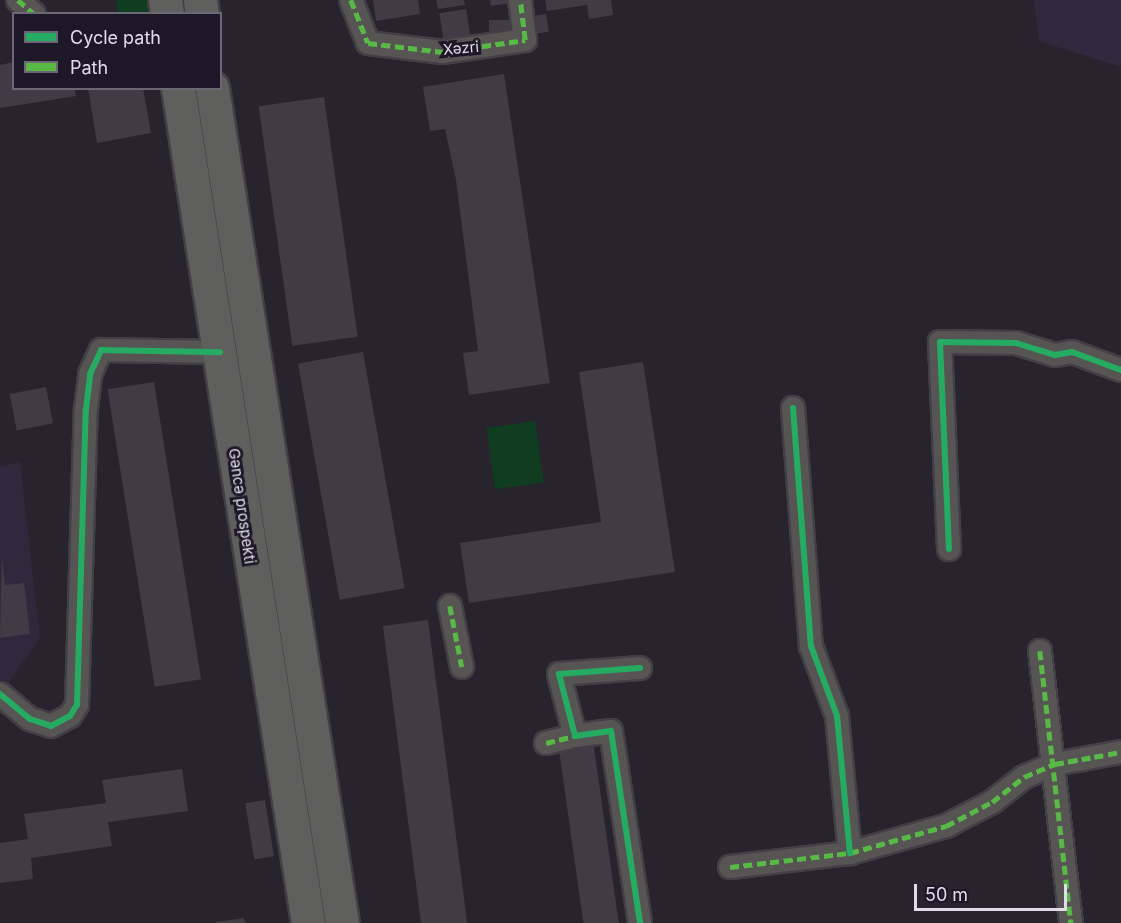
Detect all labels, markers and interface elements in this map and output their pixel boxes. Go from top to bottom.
legend [12,12,222,90]
text: Cycle path [70,27,161,48]
street label: Xəzri [442,37,480,59]
text: Path [70,57,108,78]
street label: Gəncə prospekti [225,447,259,565]
scale bar [917,872,1070,910]
text: 50 m [925,884,968,905]

